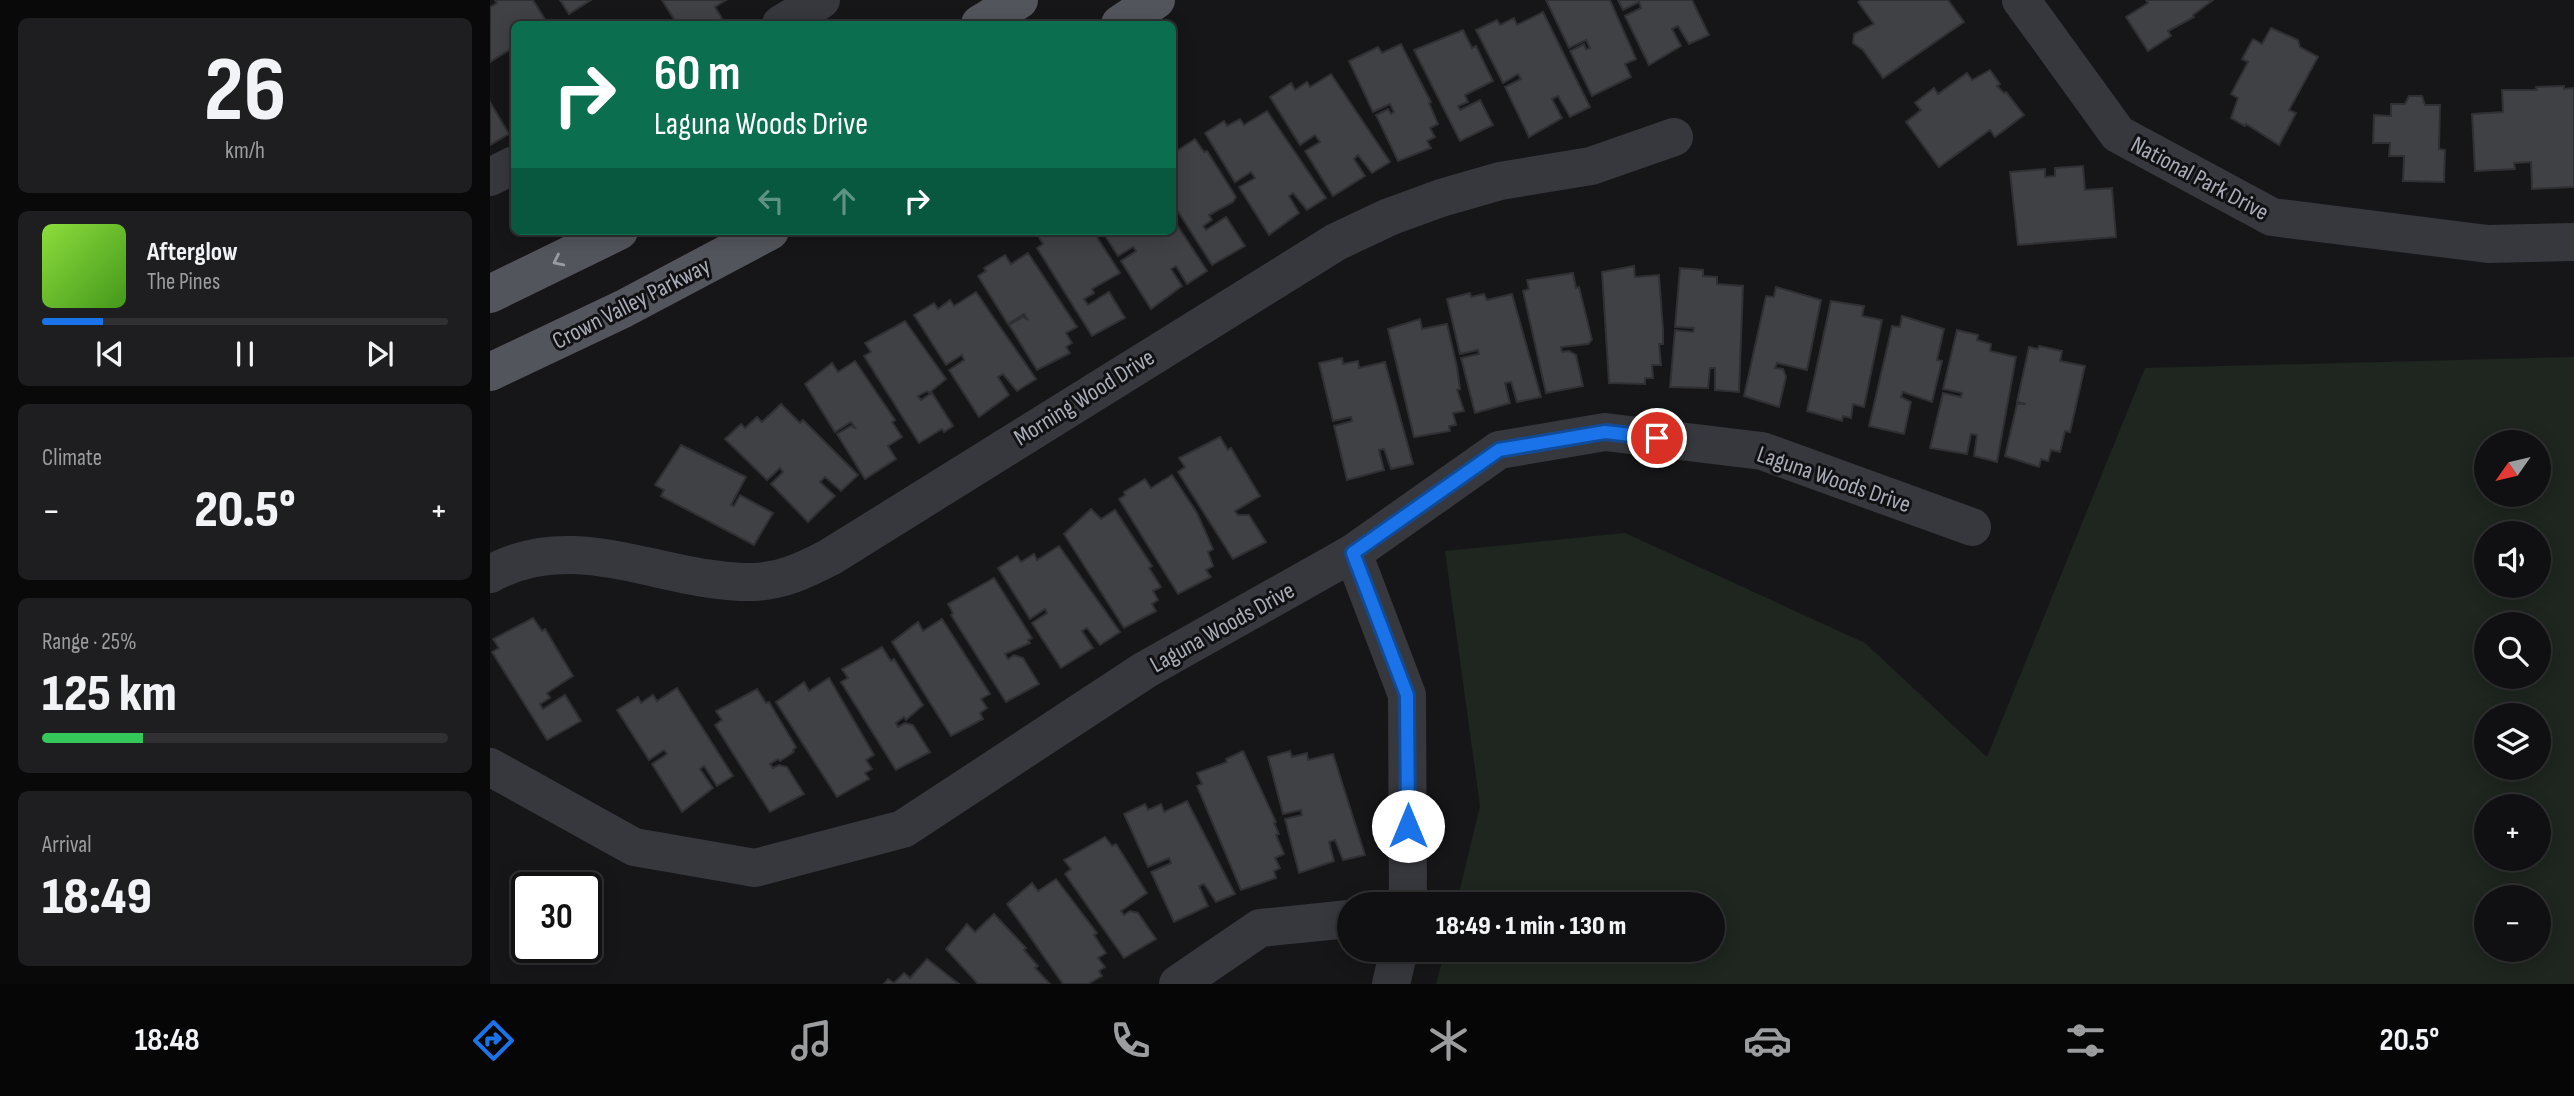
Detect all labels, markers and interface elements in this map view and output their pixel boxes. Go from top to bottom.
text: 26 [204,37,286,146]
text: 60 m [654,45,741,104]
icon: right [539,49,630,140]
text: Laguna Woods Drive [654,105,868,144]
street label: National Park Drive [2126,130,2274,227]
text: km/h [225,137,265,165]
icon: left [752,182,790,220]
icon: ahead [825,182,863,220]
icon: right [898,182,936,220]
text: Afterglow [147,237,238,268]
street label: Crown Valley Parkway [548,251,715,356]
one-way arrow [553,253,565,267]
text: The Pines [147,268,220,296]
icon: previous [91,335,129,373]
icon: pause [226,335,264,373]
icon: next [361,335,399,373]
street label: Morning Wood Drive [1009,343,1160,452]
pin [1627,408,1687,468]
icon: arrive [1638,419,1676,457]
north arrow [2474,430,2552,508]
map controls [2474,430,2551,962]
street label: Laguna Woods Drive [1753,440,1914,519]
text: Climate [42,444,102,472]
text: 20.5° [194,479,296,542]
text: − [42,489,61,534]
text: + [429,489,448,534]
button: sound [2474,521,2551,598]
street label: Laguna Woods Drive [1145,576,1299,679]
button: search [2474,612,2551,689]
text: Range · 25% [42,628,137,656]
text: 125 km [42,663,177,726]
button: layers [2474,703,2551,780]
position arrow [1371,789,1445,863]
button: + [2474,794,2551,871]
text: Arrival [42,831,91,859]
text: 18:49 [42,866,152,929]
speed limit sign: 30 [511,872,602,963]
button: − [2474,885,2551,962]
text: 18:49 · 1 min · 130 m [1436,911,1626,942]
icon: directions [469,1016,518,1065]
icon: music [787,1016,836,1065]
icon: phone [1106,1016,1155,1065]
icon: climate [1424,1016,1473,1065]
icon: car [1743,1016,1792,1065]
icon: filters [2061,1016,2110,1065]
text: 18:48 [135,1021,200,1060]
text: 20.5° [2379,1021,2439,1060]

